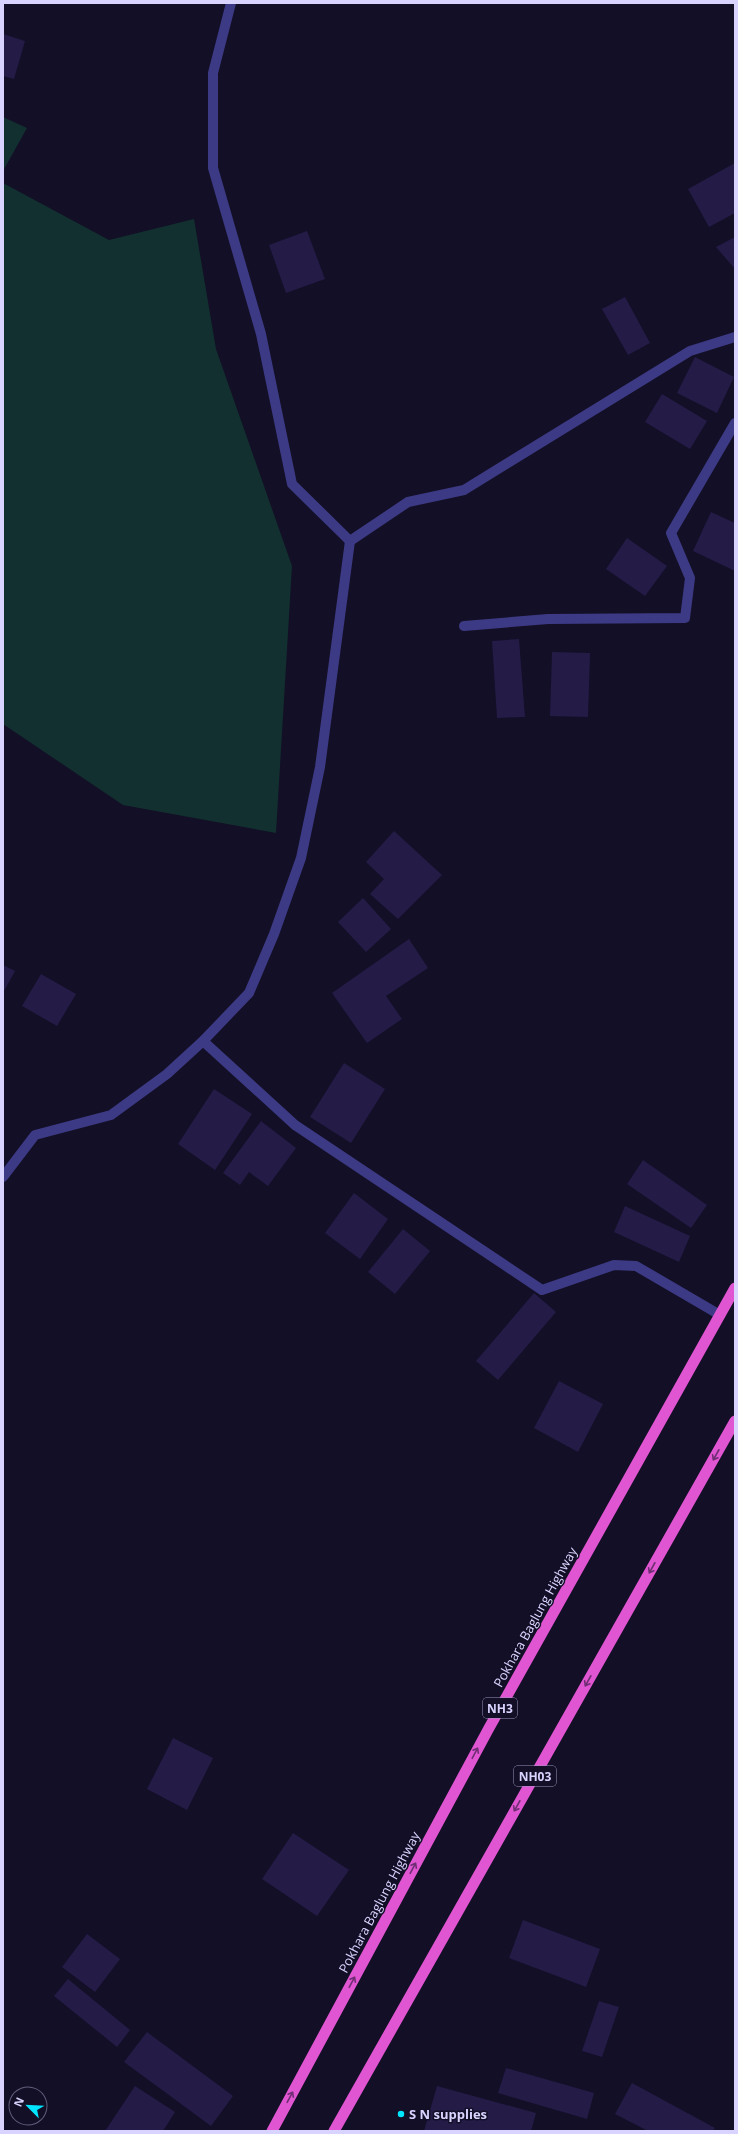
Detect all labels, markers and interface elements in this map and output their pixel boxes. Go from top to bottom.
one-way arrow [711,1448,719,1460]
street label: Pokhara Baglung Highway [489,1543,581,1690]
one-way arrow [648,1562,655,1574]
one-way arrow [584,1675,592,1687]
road number: NH3 [483,1698,517,1718]
one-way arrow [472,1747,479,1759]
road number: NH03 [514,1766,556,1786]
one-way arrow [513,1800,521,1812]
street label: Pokhara Baglung Highway [334,1828,424,1976]
one-way arrow [410,1862,418,1874]
one-way arrow [349,1976,356,1988]
north arrow [8,2086,48,2126]
one-way arrow [287,2091,295,2103]
text: N [10,2095,27,2109]
place label: S N supplies [409,2105,487,2123]
marker: S N supplies [396,2109,406,2119]

